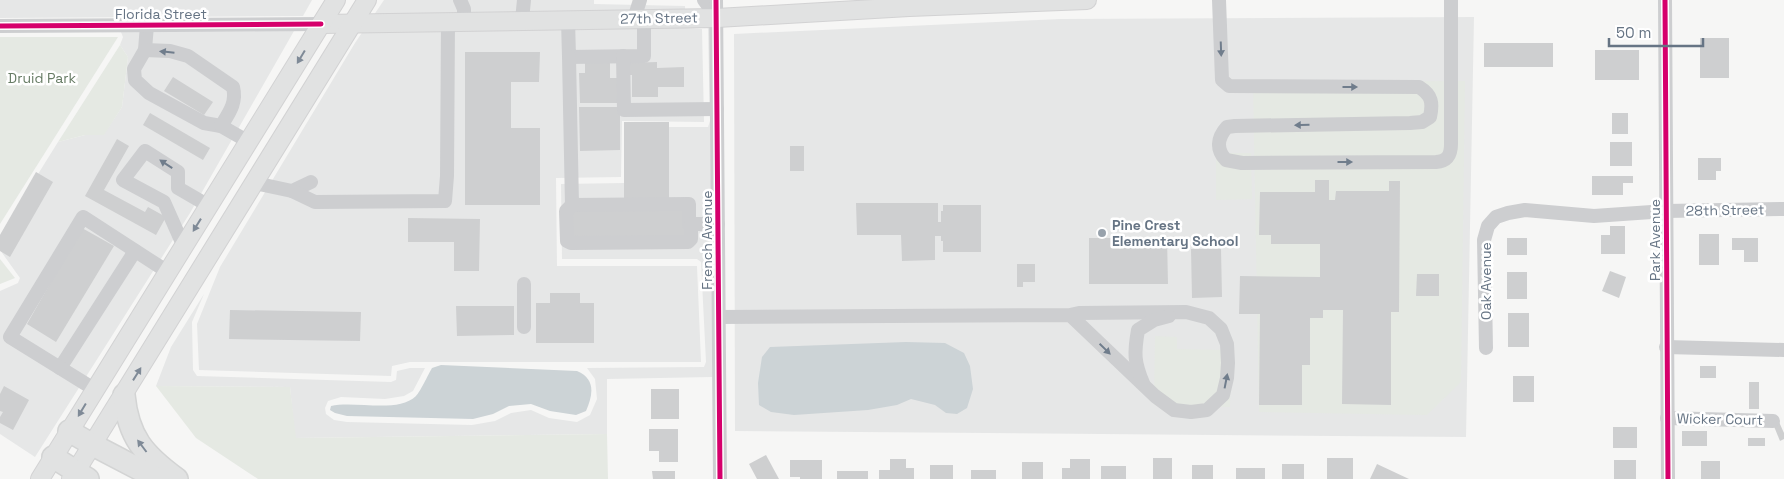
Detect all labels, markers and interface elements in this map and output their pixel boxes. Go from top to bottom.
street label: Florida Street [115,5,207,23]
street label: 27th Street [620,8,698,28]
scale bar [1609,15,1703,47]
text: 50 m [1616,23,1651,42]
one-way arrow [1217,41,1225,57]
one-way arrow [158,48,174,56]
one-way arrow [296,50,306,63]
park label: Druid Park [8,69,77,87]
one-way arrow [1343,83,1359,91]
one-way arrow [1294,121,1310,129]
one-way arrow [1337,158,1353,166]
one-way arrow [159,160,173,169]
street label: French Avenue [698,190,716,290]
street label: Park Avenue [1646,199,1664,281]
street label: 28th Street [1686,200,1764,220]
place label: Pine Crest Elementary School [1112,216,1238,250]
one-way arrow [193,218,202,231]
marker: Pine Crest Elementary School [1096,227,1108,239]
street label: Oak Avenue [1477,242,1495,320]
one-way arrow [1098,343,1110,355]
one-way arrow [132,368,142,381]
one-way arrow [1222,372,1230,388]
one-way arrow [77,404,86,417]
street label: Wicker Court [1677,409,1763,429]
one-way arrow [137,439,147,453]

